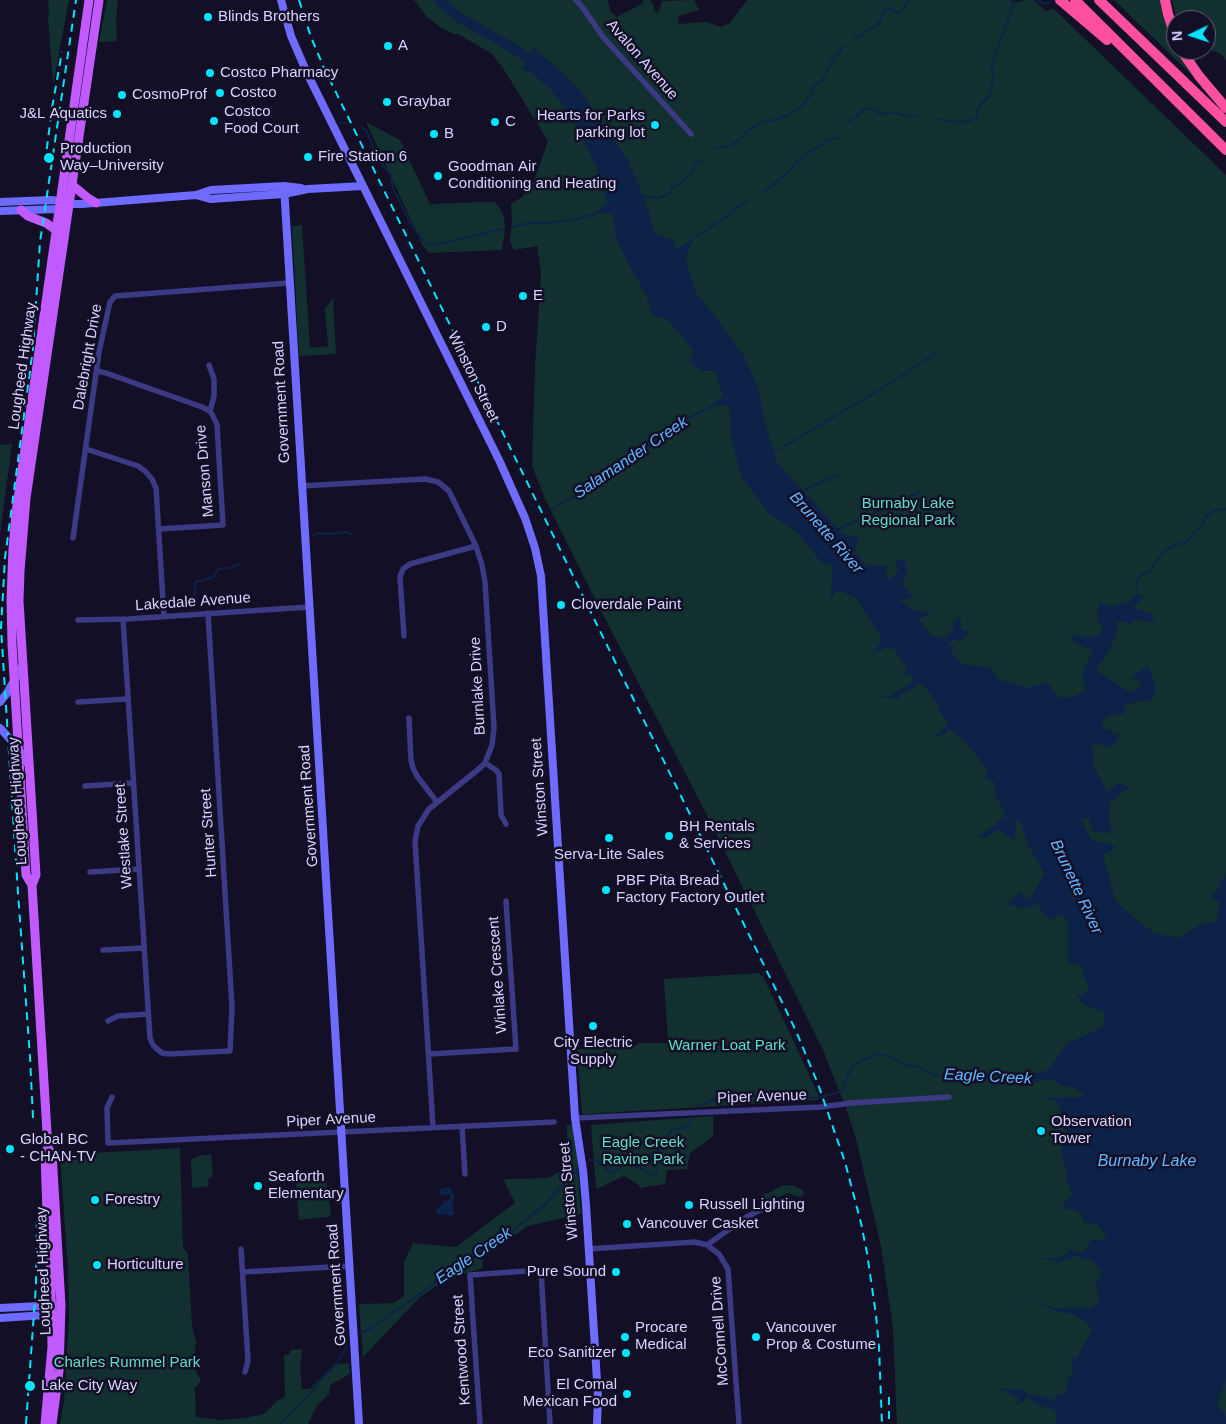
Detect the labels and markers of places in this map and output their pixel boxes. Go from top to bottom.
place label: Blinds Brothers [218,8,320,26]
marker: Blinds Brothers [202,11,214,23]
place label: A [398,37,408,55]
marker: A [382,40,394,52]
place label: Costco Pharmacy [220,64,338,82]
marker: Costco Pharmacy [204,67,216,79]
place label: Costco [230,84,277,102]
place label: CosmoProf [132,86,207,104]
marker: Costco [214,87,226,99]
marker: CosmoProf [116,89,128,101]
place label: Graybar [397,93,451,111]
marker: Graybar [381,96,393,108]
place label: Costco Food Court [224,103,299,138]
place label: J&L Aquatics [19,105,107,123]
place label: Hearts for Parks parking lot [537,107,645,142]
marker: J&L Aquatics [111,108,123,120]
place label: C [505,113,516,131]
marker: Costco Food Court [208,115,220,127]
marker: C [489,116,501,128]
marker: Hearts for Parks parking lot [649,119,661,131]
place label: B [444,125,454,143]
marker: B [428,128,440,140]
place label: Production Way–University [60,140,164,175]
place label: Fire Station 6 [318,148,407,166]
marker: Production Way–University [42,151,56,165]
marker: Fire Station 6 [302,151,314,163]
place label: Goodman Air Conditioning and Heating [448,158,616,193]
marker: Goodman Air Conditioning and Heating [432,170,444,182]
place label: E [533,287,543,305]
marker: E [517,290,529,302]
place label: D [496,318,507,336]
marker: D [480,321,492,333]
place label: Cloverdale Paint [571,596,681,614]
marker: Cloverdale Paint [555,599,567,611]
place label: BH Rentals & Services [679,818,755,853]
marker: BH Rentals & Services [663,830,675,842]
marker: Serva-Lite Sales [603,832,615,844]
place label: Serva-Lite Sales [554,846,664,864]
place label: PBF Pita Bread Factory Factory Outlet [616,872,764,907]
marker: PBF Pita Bread Factory Factory Outlet [600,884,612,896]
marker: City Electric Supply [587,1020,599,1032]
place label: City Electric Supply [553,1034,633,1069]
place label: Observation Tower [1051,1113,1132,1148]
marker: Observation Tower [1035,1125,1047,1137]
place label: Global BC - CHAN-TV [20,1131,96,1166]
marker: Global BC - CHAN-TV [4,1143,16,1155]
place label: Seaforth Elementary [268,1168,344,1203]
marker: Seaforth Elementary [252,1180,264,1192]
place label: Forestry [105,1191,160,1209]
marker: Forestry [89,1194,101,1206]
place label: Russell Lighting [699,1196,805,1214]
marker: Russell Lighting [683,1199,695,1211]
place label: Vancouver Casket [637,1215,758,1233]
marker: Vancouver Casket [621,1218,633,1230]
place label: Horticulture [107,1256,184,1274]
marker: Horticulture [91,1259,103,1271]
place label: Pure Sound [527,1263,606,1281]
marker: Pure Sound [610,1266,622,1278]
place label: Procare Medical [635,1319,688,1354]
place label: Vancouver Prop & Costume [766,1319,876,1354]
marker: Procare Medical [619,1331,631,1343]
marker: Vancouver Prop & Costume [750,1331,762,1343]
place label: Eco Sanitizer [528,1344,616,1362]
marker: Eco Sanitizer [620,1347,632,1359]
place label: El Comal Mexican Food [523,1376,617,1411]
place label: Lake City Way [41,1377,137,1395]
marker: Lake City Way [23,1379,37,1393]
marker: El Comal Mexican Food [621,1388,633,1400]

